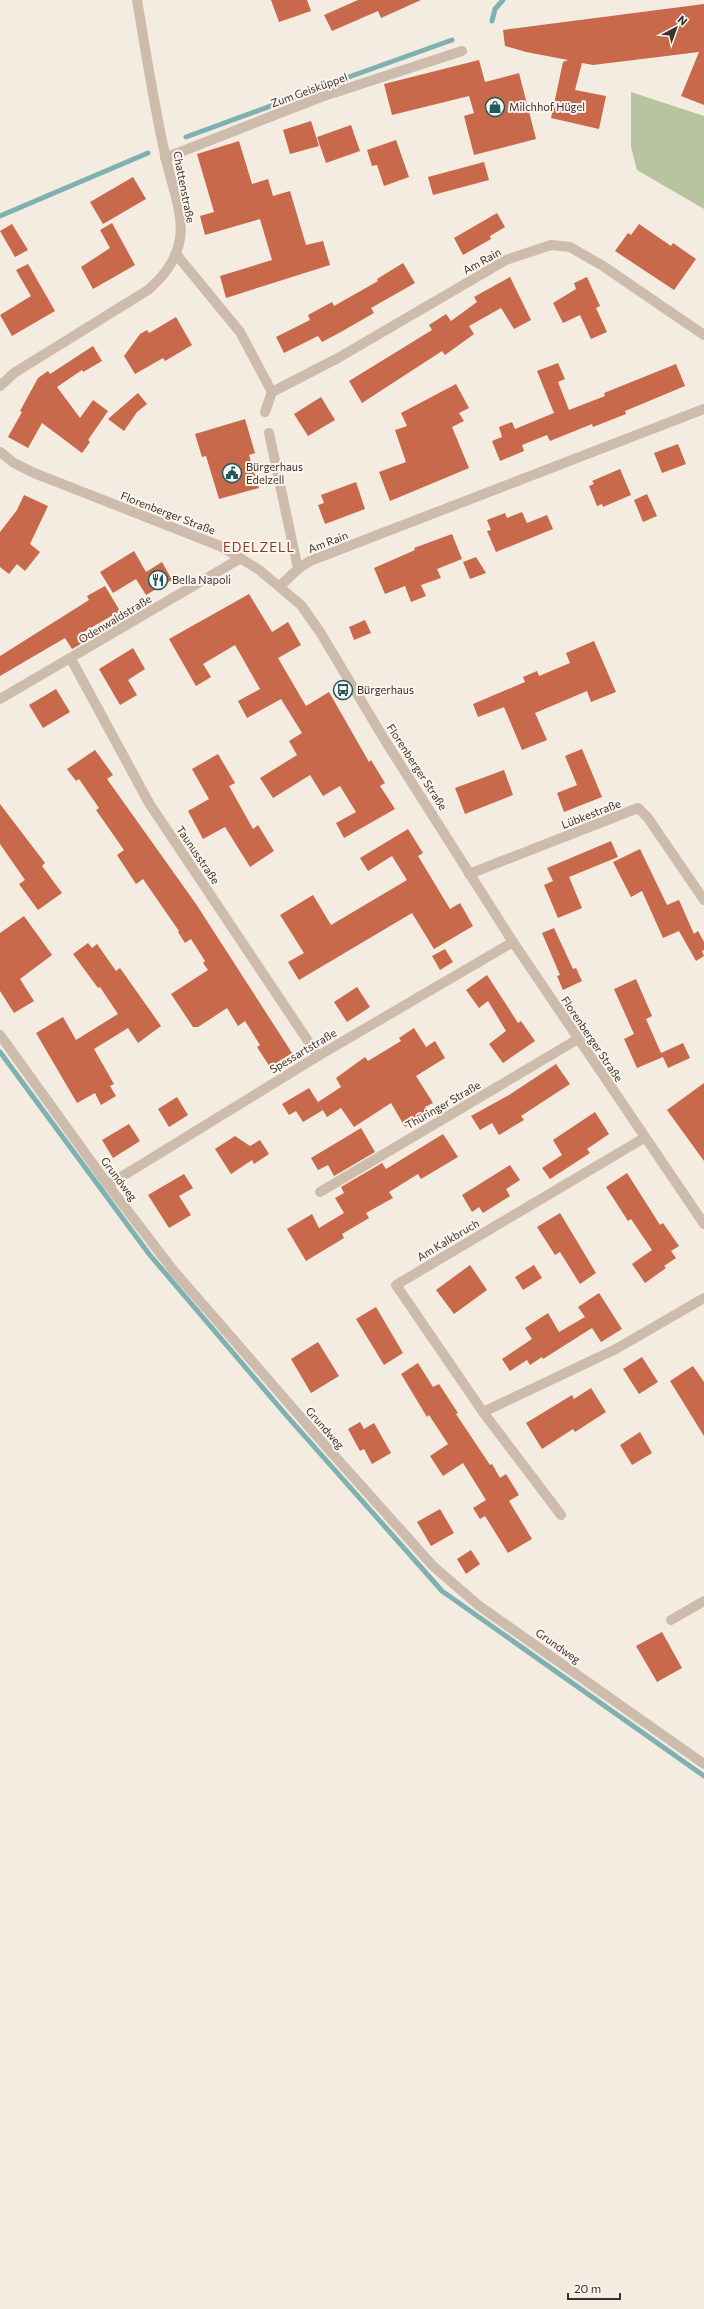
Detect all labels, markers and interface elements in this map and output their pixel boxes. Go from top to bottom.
north arrow [656,8,696,48]
text: N [676,12,690,28]
street label: Zum Geisküppel [269,70,349,109]
shop icon: Milchhof Hügel [484,96,506,118]
place label: Milchhof Hügel [509,100,585,113]
street label: Chattenstraße [171,150,198,224]
street label: Am Rain [460,245,503,276]
place label: Bürgerhaus Edelzell [246,460,303,486]
public building icon: Bürgerhaus Edelzell [221,462,243,484]
street label: Florenberger Straße [119,489,217,537]
street label: Am Rain [306,528,350,555]
district label: EDELZELL [223,539,295,555]
restaurant icon: Bella Napoli [147,569,169,591]
place label: Bella Napoli [172,573,231,586]
street label: Odenwaldstraße [76,592,154,645]
bus stop icon: Bürgerhaus [332,679,354,701]
place label: Bürgerhaus [357,683,414,696]
street label: Florenberger Straße [385,721,450,812]
street label: Lübkestraße [559,796,622,831]
street label: Taunusstraße [174,823,223,886]
street label: Florenberger Straße [559,994,626,1084]
street label: Spessartstraße [267,1025,339,1076]
street label: Thüringer Straße [403,1078,483,1131]
street label: Grundweg [99,1154,140,1203]
street label: Am Kalkbruch [414,1216,481,1263]
street label: Grundweg [304,1404,347,1451]
street label: Grundweg [533,1625,583,1666]
scale bar [568,2275,620,2301]
text: 20 m [574,2281,601,2295]

